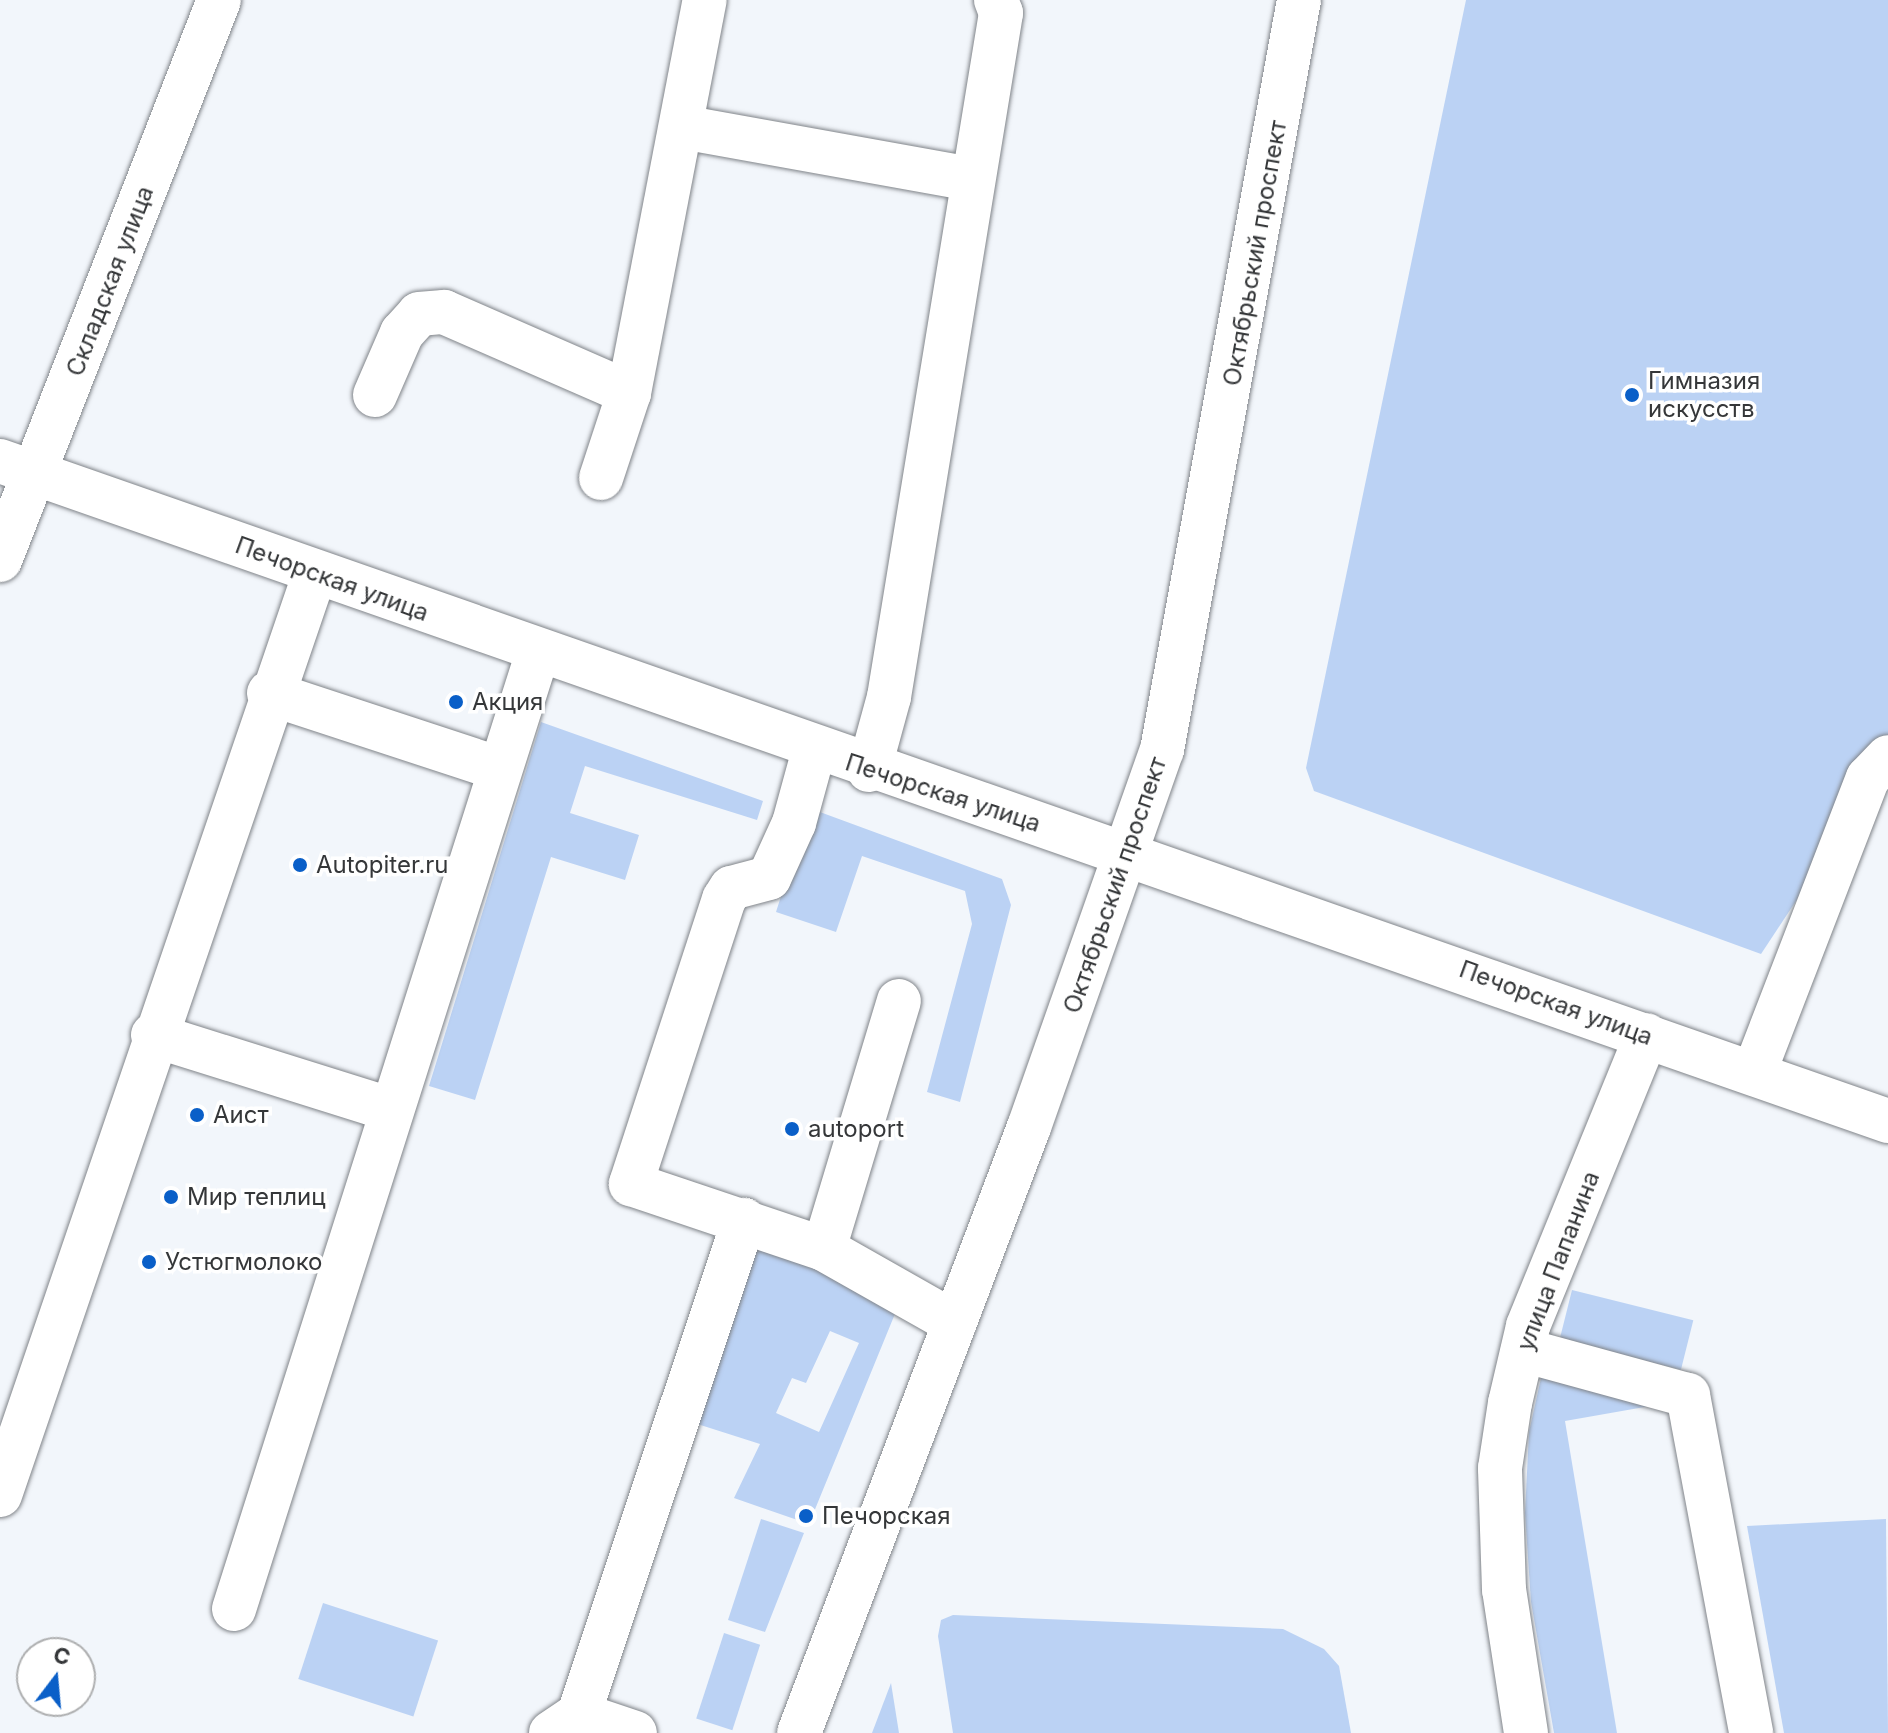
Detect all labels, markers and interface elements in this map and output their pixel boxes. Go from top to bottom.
street label: Октябрьский проспект [1217,118,1293,388]
street label: Складская улица [60,182,160,380]
place label: Гимназия искусств [1648,367,1760,423]
marker: Гимназия искусств [1623,386,1641,404]
street label: Печорская улица [231,531,433,627]
place label: Акция [472,688,543,716]
marker: Акция [447,693,465,711]
street label: Печорская улица [842,748,1044,838]
street label: Октябрьский проспект [1058,753,1172,1017]
place label: Autopiter.ru [316,851,449,879]
marker: Autopiter.ru [291,856,309,874]
street label: Печорская улица [1455,955,1657,1051]
place label: Аист [213,1101,269,1129]
marker: Аист [188,1106,206,1124]
place label: autoport [808,1115,904,1143]
marker: autoport [783,1120,801,1138]
street label: улица Папанина [1511,1167,1605,1355]
place label: Мир теплиц [187,1183,326,1211]
marker: Мир теплиц [162,1188,180,1206]
place label: Устюгмолоко [165,1248,322,1276]
marker: Устюгмолоко [140,1253,158,1271]
place label: Печорская [822,1502,951,1530]
marker: Печорская [797,1507,815,1525]
north arrow [16,1637,96,1717]
text: С [51,1641,73,1671]

